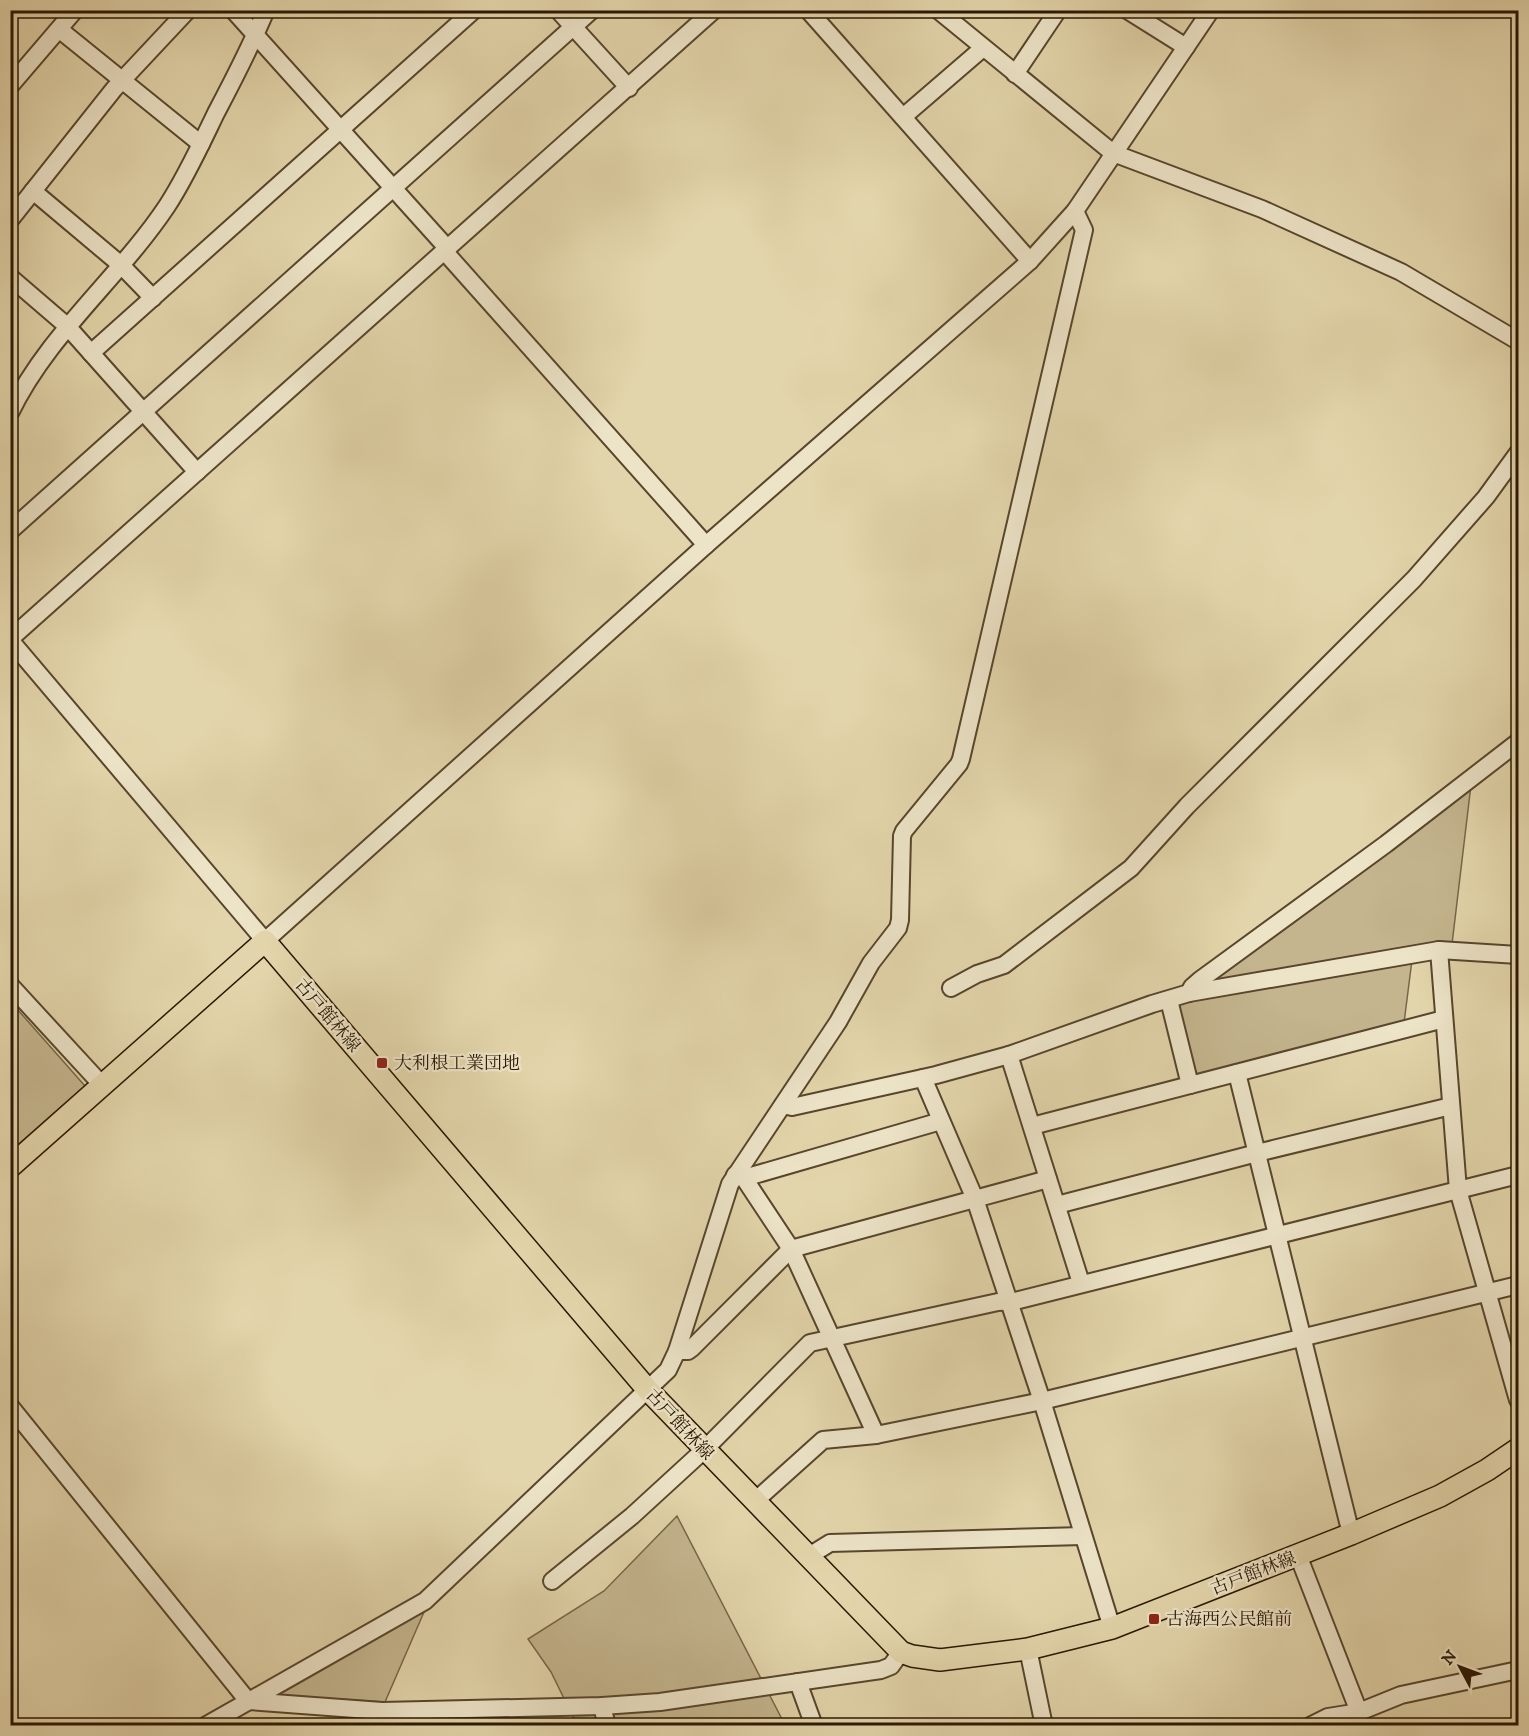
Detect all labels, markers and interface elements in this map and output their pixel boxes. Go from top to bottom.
street label: 古戸館林線 [290,974,365,1057]
place label: 大利根工業団地 [394,1053,520,1075]
marker: 大利根工業団地 [375,1056,389,1070]
street label: 古戸館林線 [641,1384,718,1465]
street label: 古戸館林線 [1207,1548,1299,1600]
place label: 古海西公民館前 [1166,1609,1292,1631]
marker: 古海西公民館前 [1147,1612,1161,1626]
north arrow [1430,1637,1490,1697]
text: N [1438,1646,1461,1669]

